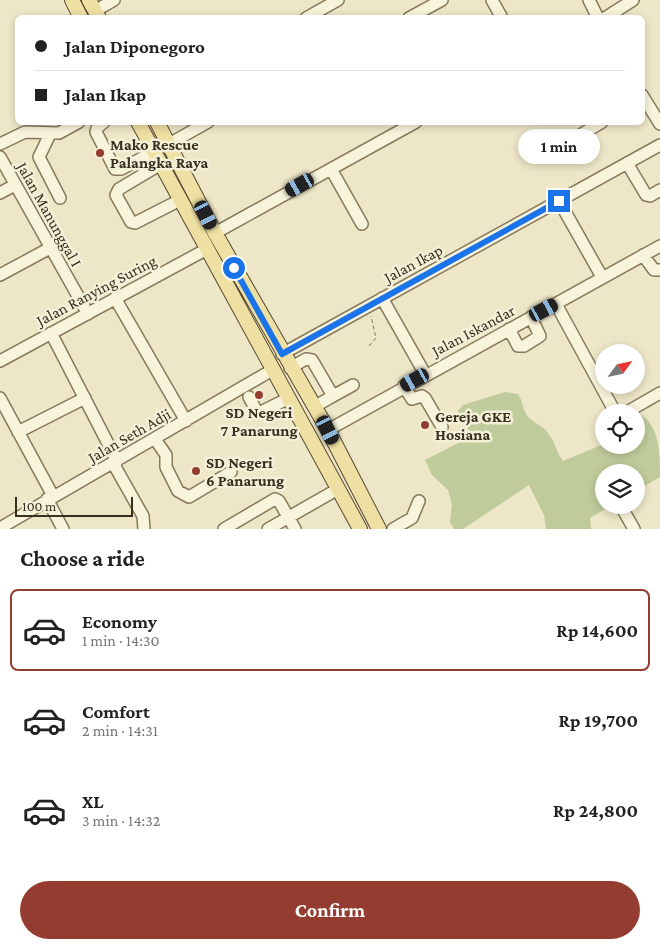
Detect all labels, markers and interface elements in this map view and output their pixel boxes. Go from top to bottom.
text: Jalan Diponegoro [65,36,205,57]
text: Jalan Ikap [65,84,146,105]
callout: 1 min [518,128,600,164]
place label: Mako Rescue Palangka Raya [110,136,209,171]
text: 1 min [541,138,577,155]
marker: Mako Rescue Palangka Raya [94,147,106,159]
street label: Jalan Manunggal I [12,157,85,270]
car [283,171,316,199]
route end [548,190,570,212]
car [192,198,219,232]
street label: Jalan Ikap [379,241,446,288]
street label: Jalan Ranying Suring [32,252,160,331]
route start [223,257,245,279]
car [527,296,560,324]
street label: Jalan Iskandar [427,301,518,361]
north arrow [595,344,645,394]
map controls [595,344,645,514]
car [398,366,431,394]
marker: SD Negeri 7 Panarung [253,389,265,401]
place label: SD Negeri 7 Panarung [220,404,298,439]
button: locate [595,404,645,454]
street label: Jalan Seth Adji [83,405,174,468]
place label: Gereja GKE Hosiana [435,408,511,443]
car [314,413,341,447]
marker: Gereja GKE Hosiana [419,419,431,431]
place label: SD Negeri 6 Panarung [206,454,284,489]
button: layers [595,464,645,514]
marker: SD Negeri 6 Panarung [190,465,202,477]
scale bar [15,494,132,517]
text: 100 m [22,498,56,514]
text: Choose a ride [20,546,145,571]
icon: car [22,608,67,653]
text: Economy [82,611,157,632]
text: Rp 14,600 [556,620,638,641]
text: 1 min · 14:30 [82,632,160,649]
icon: car [22,698,67,743]
text: Comfort [82,701,150,722]
text: Rp 19,700 [558,710,638,731]
text: 2 min · 14:31 [82,722,158,739]
icon: car [22,788,67,833]
text: XL [82,791,104,812]
text: Rp 24,800 [553,800,638,821]
text: 3 min · 14:32 [82,812,160,829]
button: Confirm [20,881,640,939]

